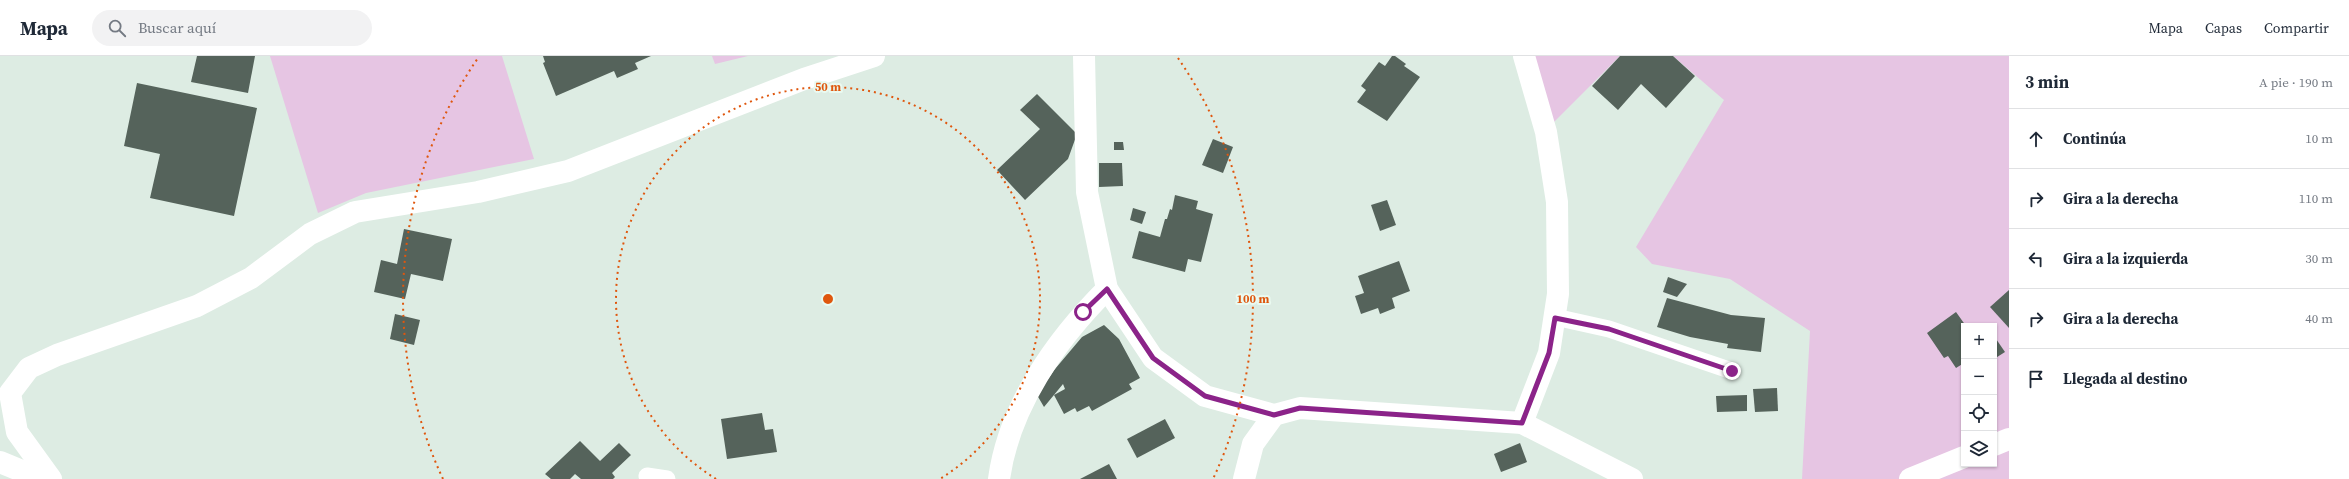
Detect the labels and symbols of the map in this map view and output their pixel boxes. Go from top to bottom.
text: 50 m [815,79,841,95]
text: 100 m [1237,291,1270,307]
centre of rings [821,292,835,306]
route start [1074,303,1092,321]
route end [1723,362,1741,380]

